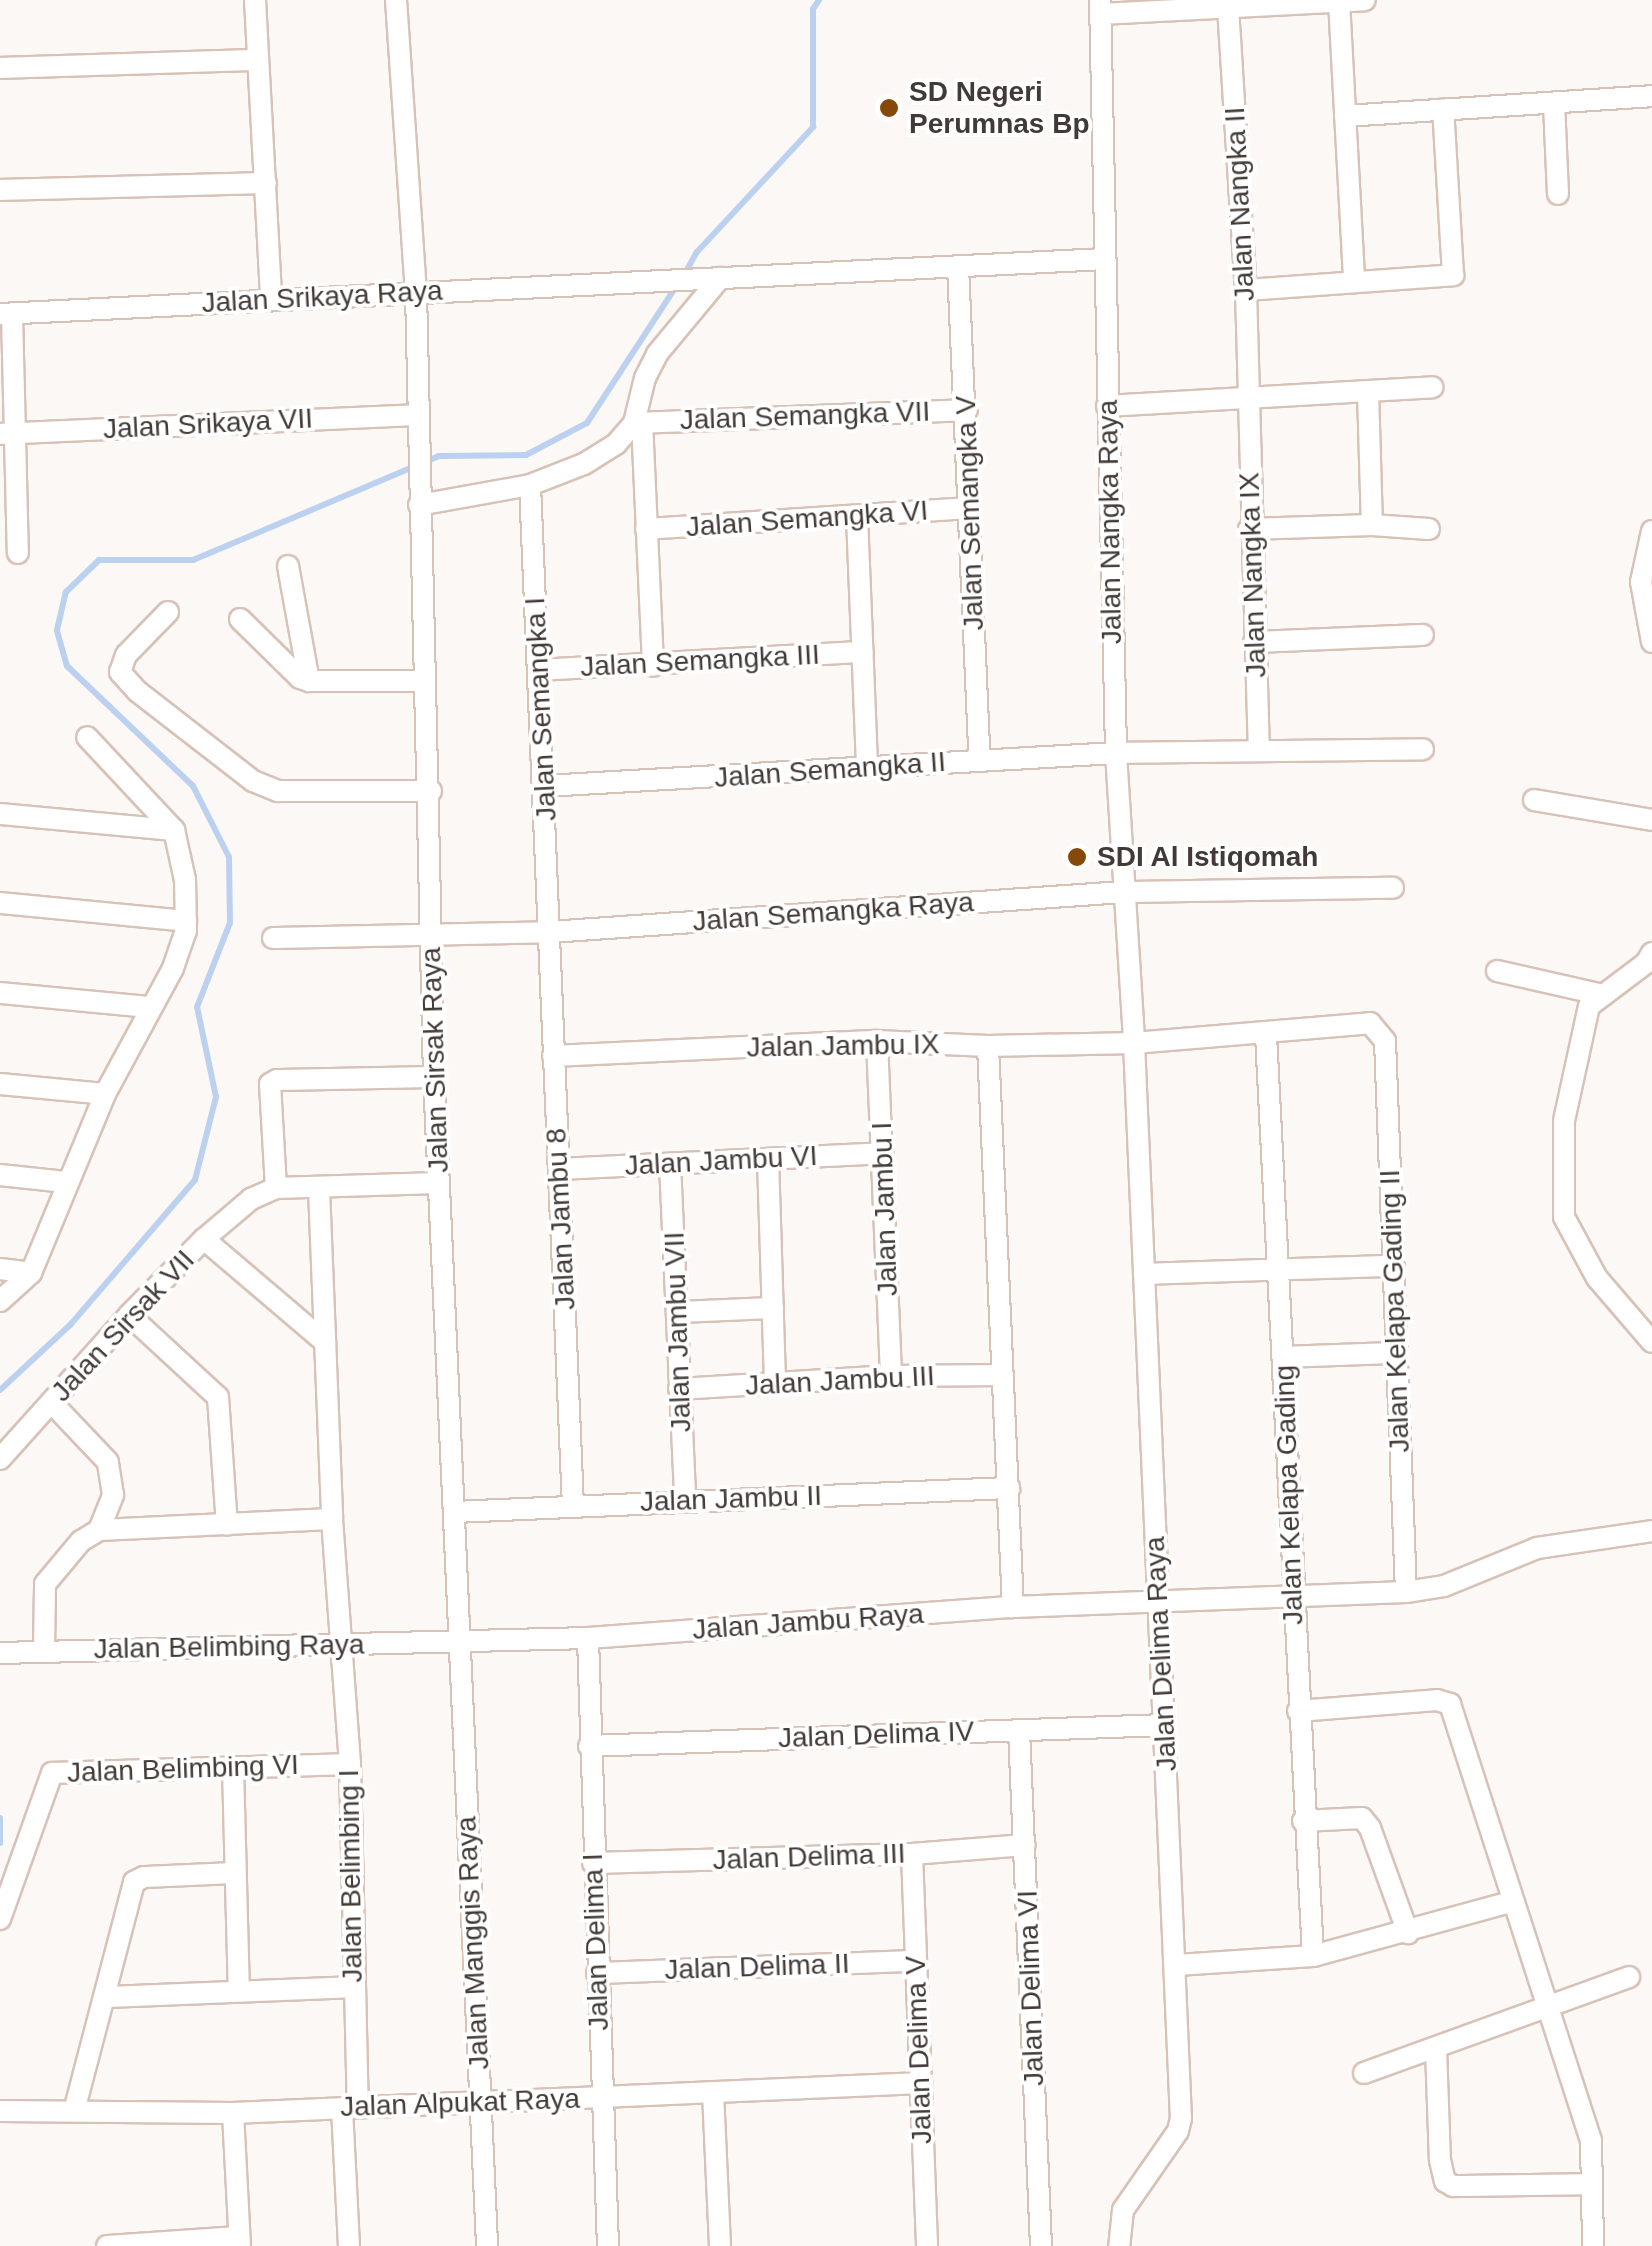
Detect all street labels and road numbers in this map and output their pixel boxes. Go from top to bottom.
street label: Jalan Nangka II [1218,106,1262,302]
street label: Jalan Srikaya Raya [201,274,443,320]
street label: Jalan Semangka VII [679,395,931,437]
street label: Jalan Semangka V [949,395,991,631]
street label: Jalan Nangka Raya [1091,400,1129,644]
street label: Jalan Srikaya VII [102,402,314,446]
street label: Jalan Nangka IX [1233,472,1273,678]
street label: Jalan Semangka VI [685,494,929,544]
street label: Jalan Semangka I [518,596,564,822]
street label: Jalan Semangka III [579,638,821,684]
street label: Jalan Semangka II [713,745,947,795]
street label: Jalan Semangka Raya [691,885,975,939]
street label: Jalan Sirsak Raya [414,947,456,1173]
street label: Jalan Jambu IX [746,1028,940,1064]
street label: Jalan Jambu I [865,1121,905,1297]
street label: Jalan Jambu 8 [539,1127,583,1311]
street label: Jalan Jambu VI [624,1139,818,1183]
street label: Jalan Kelapa Gading II [1373,1169,1417,1453]
street label: Jalan Jambu VII [658,1231,698,1433]
street label: Jalan Sirsak VII [44,1243,202,1409]
street label: Jalan Jambu III [744,1359,936,1403]
street label: Jalan Kelapa Gading [1268,1365,1310,1625]
street label: Jalan Jambu II [639,1479,823,1519]
street label: Jalan Delima Raya [1138,1536,1184,1772]
street label: Jalan Jambu Raya [691,1597,925,1647]
street label: Jalan Belimbing Raya [93,1628,365,1666]
street label: Jalan Delima IV [777,1715,975,1755]
street label: Jalan Belimbing VI [67,1748,299,1790]
street label: Jalan Belimbing I [332,1769,370,1983]
street label: Jalan Manggis Raya [450,1815,496,2071]
street label: Jalan Delima III [712,1837,906,1877]
street label: Jalan Delima I [576,1853,616,2031]
street label: Jalan Delima VI [1011,1889,1051,2087]
street label: Jalan Delima II [664,1947,850,1987]
street label: Jalan Delima V [899,1955,939,2145]
street label: Jalan Alpukat Raya [339,2082,581,2124]

